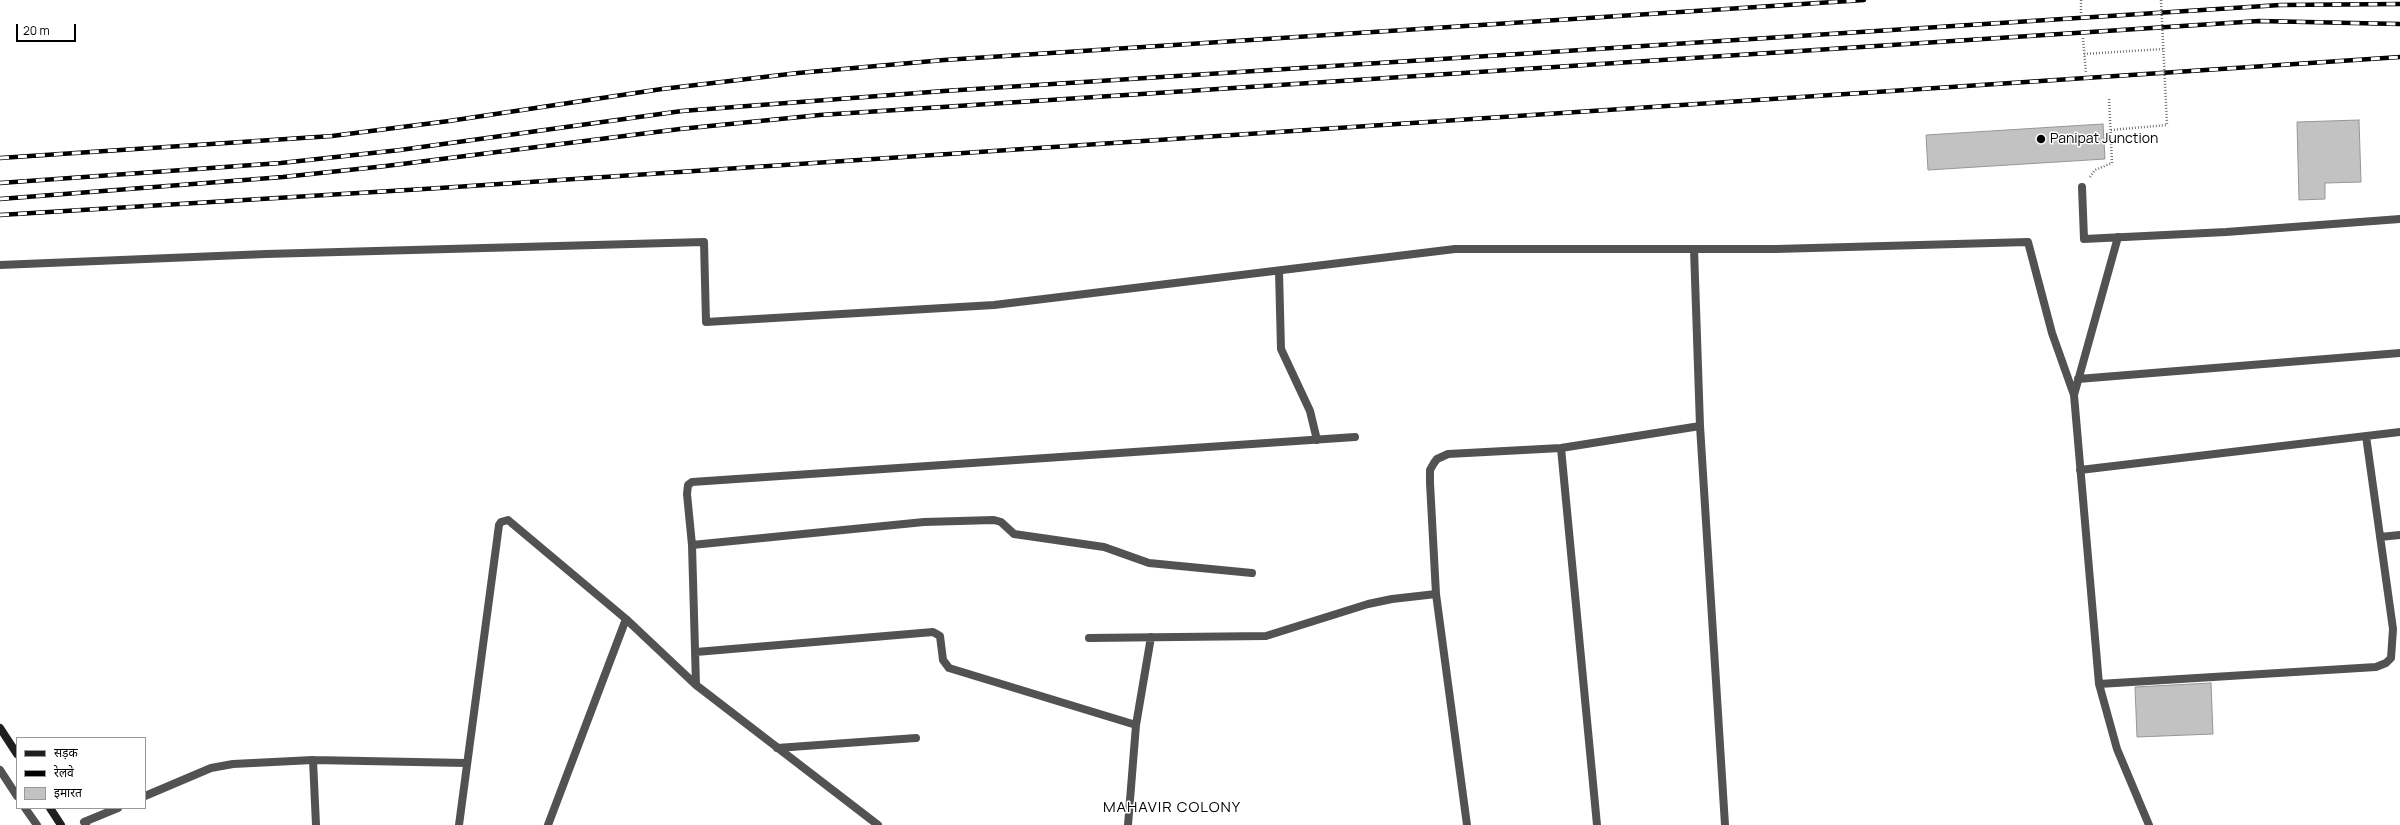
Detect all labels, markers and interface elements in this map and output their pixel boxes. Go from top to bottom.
scale bar [18,16,78,42]
text: 20 m [23,22,50,39]
place label: Panipat Junction [2050,131,2158,147]
marker: Panipat Junction [2035,133,2047,145]
legend [16,737,146,809]
text: सड़क [54,744,78,761]
text: रेलवे [54,764,74,781]
text: इमारत [54,784,82,801]
district label: MAHAVIR COLONY [1103,799,1241,817]

